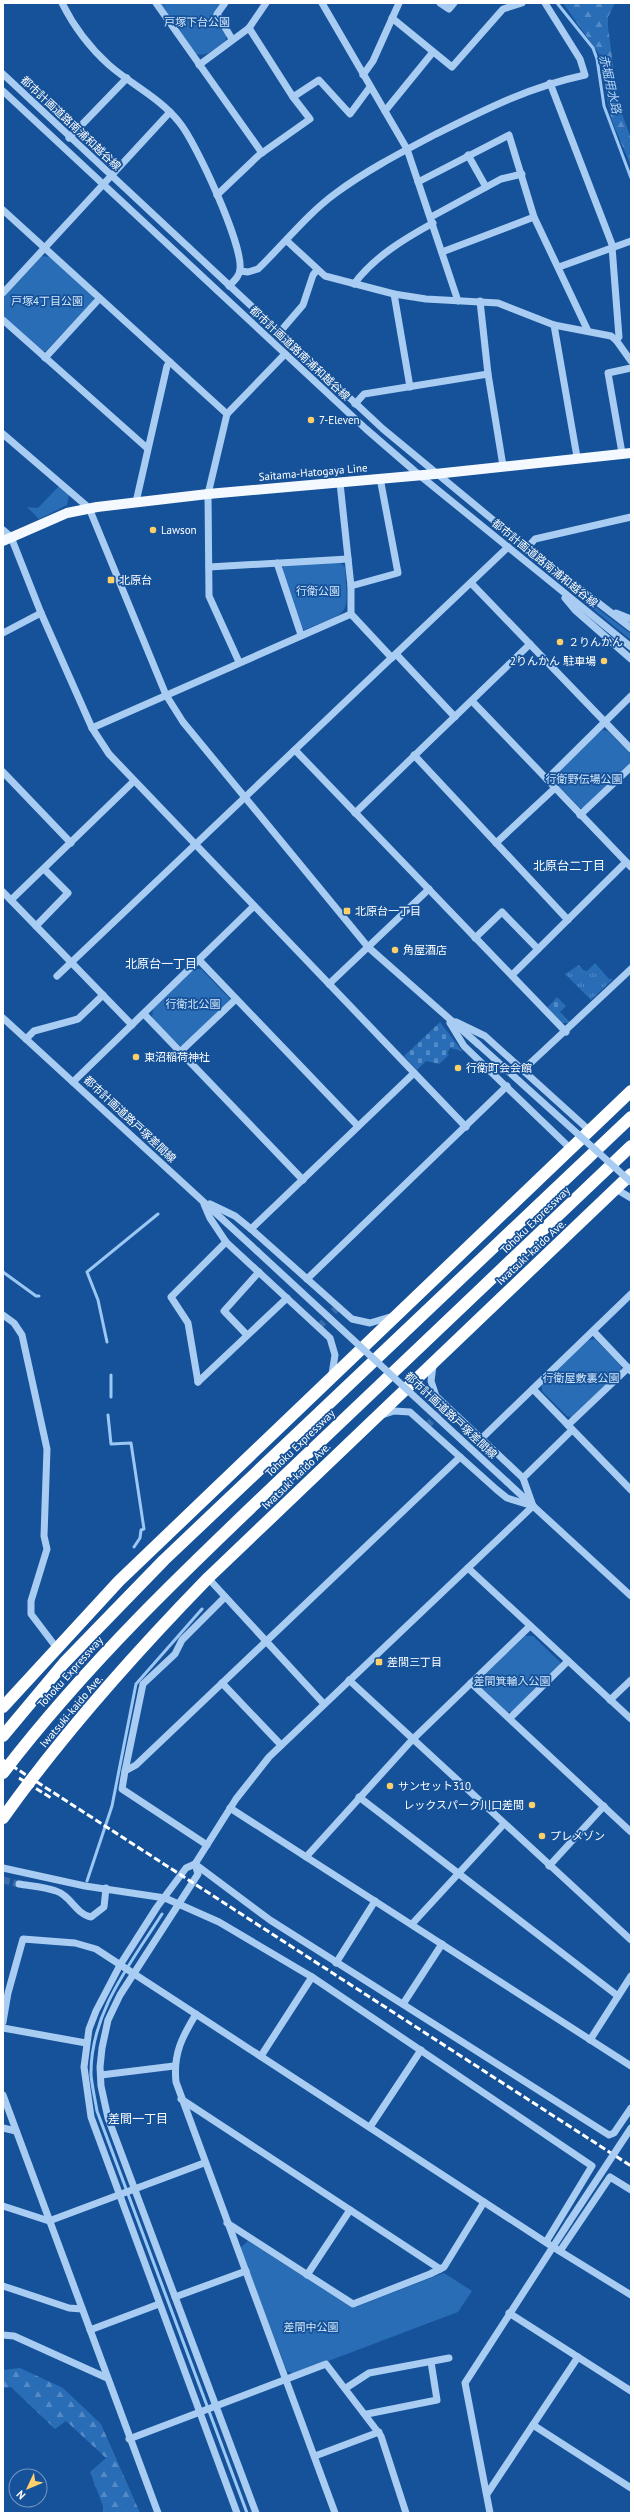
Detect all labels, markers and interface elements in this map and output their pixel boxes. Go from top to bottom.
park label: 戸塚下台公園 [164,15,230,29]
water label: 赤堀用水路 [596,53,625,116]
street label: 都市計画道路南浦和越谷線 [18,73,124,173]
park label: 戸塚4丁目公園 [11,294,83,308]
street label: 都市計画道路南浦和越谷線 [247,303,353,403]
place label: 7-Eleven [319,413,360,427]
marker: 7-Eleven [306,415,316,425]
street label: Saitama-Hatogaya Line [258,460,368,484]
street label: 都市計画道路南浦和越谷線 [489,516,601,610]
place label: Lawson [161,523,197,537]
marker: Lawson [148,525,158,535]
place label: 北原台 [119,573,152,587]
marker: 北原台 [106,575,116,585]
park label: 行衛公園 [296,584,340,598]
place label: ２りんかん [568,635,623,649]
marker: ２りんかん [555,637,565,647]
place label: 2りんかん 駐車場 [510,654,596,668]
marker: 2りんかん 駐車場 [599,656,609,666]
park label: 行衛野伝場公園 [546,772,623,786]
district label: 北原台二丁目 [533,858,605,873]
place label: 北原台一丁目 [355,904,421,918]
marker: 北原台一丁目 [342,906,352,916]
place label: 角屋酒店 [403,943,447,957]
marker: 角屋酒店 [390,945,400,955]
district label: 北原台一丁目 [125,956,197,971]
park label: 行衛北公園 [166,997,221,1011]
place label: 東沼稲荷神社 [144,1050,210,1064]
marker: 東沼稲荷神社 [131,1052,141,1062]
place label: 行衛町会会館 [466,1061,532,1075]
marker: 行衛町会会館 [453,1063,463,1073]
street label: 都市計画道路戸塚差間線 [81,1073,179,1165]
street label: Tohoku Expressway [497,1183,573,1257]
street label: Iwatsuki-kaido Ave. [493,1216,569,1288]
street label: 都市計画道路戸塚差間線 [402,1369,500,1461]
park label: 行衛屋敷裏公園 [543,1371,620,1385]
street label: Tohoku Expressway [262,1406,338,1480]
street label: Iwatsuki-kaido Ave. [259,1440,333,1512]
street label: Tohoku Expressway [34,1633,106,1711]
place label: 差間三丁目 [387,1655,442,1669]
marker: 差間三丁目 [374,1657,384,1667]
street label: Iwatsuki-kaido Ave. [37,1672,105,1750]
park label: 差間箕輪入公園 [474,1674,551,1688]
place label: サンセット310 [398,1779,471,1793]
marker: サンセット310 [385,1781,395,1791]
place label: レックスパーク川口差間 [403,1798,524,1812]
marker: レックスパーク川口差間 [527,1800,537,1810]
place label: プレメゾン [550,1829,605,1843]
marker: プレメゾン [537,1831,547,1841]
district label: 差間一丁目 [108,2111,168,2126]
park label: 差間中公園 [284,2320,339,2334]
north arrow [8,2468,48,2508]
text: N [13,2487,28,2502]

